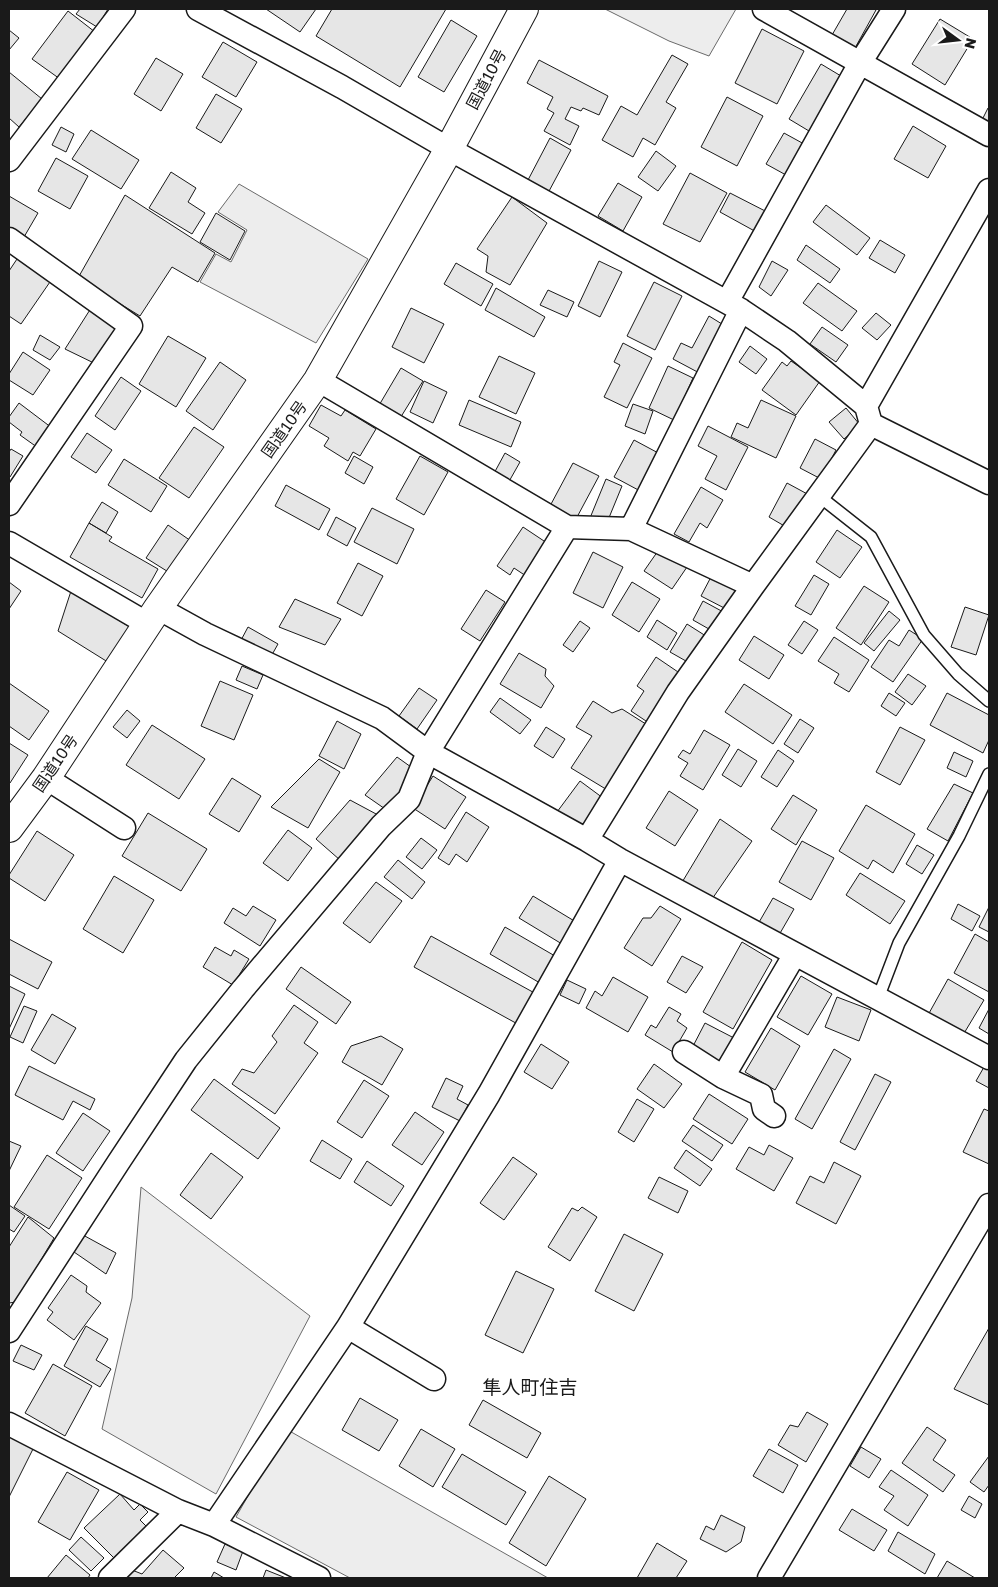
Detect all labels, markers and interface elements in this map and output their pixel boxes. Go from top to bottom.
north arrow [933,15,983,65]
text: N [961,36,981,51]
street label: 国道10号 [462,45,510,113]
street label: 国道10号 [257,396,311,462]
street label: 国道10号 [28,730,82,796]
district label: 隼人町住吉 [482,1375,578,1398]

